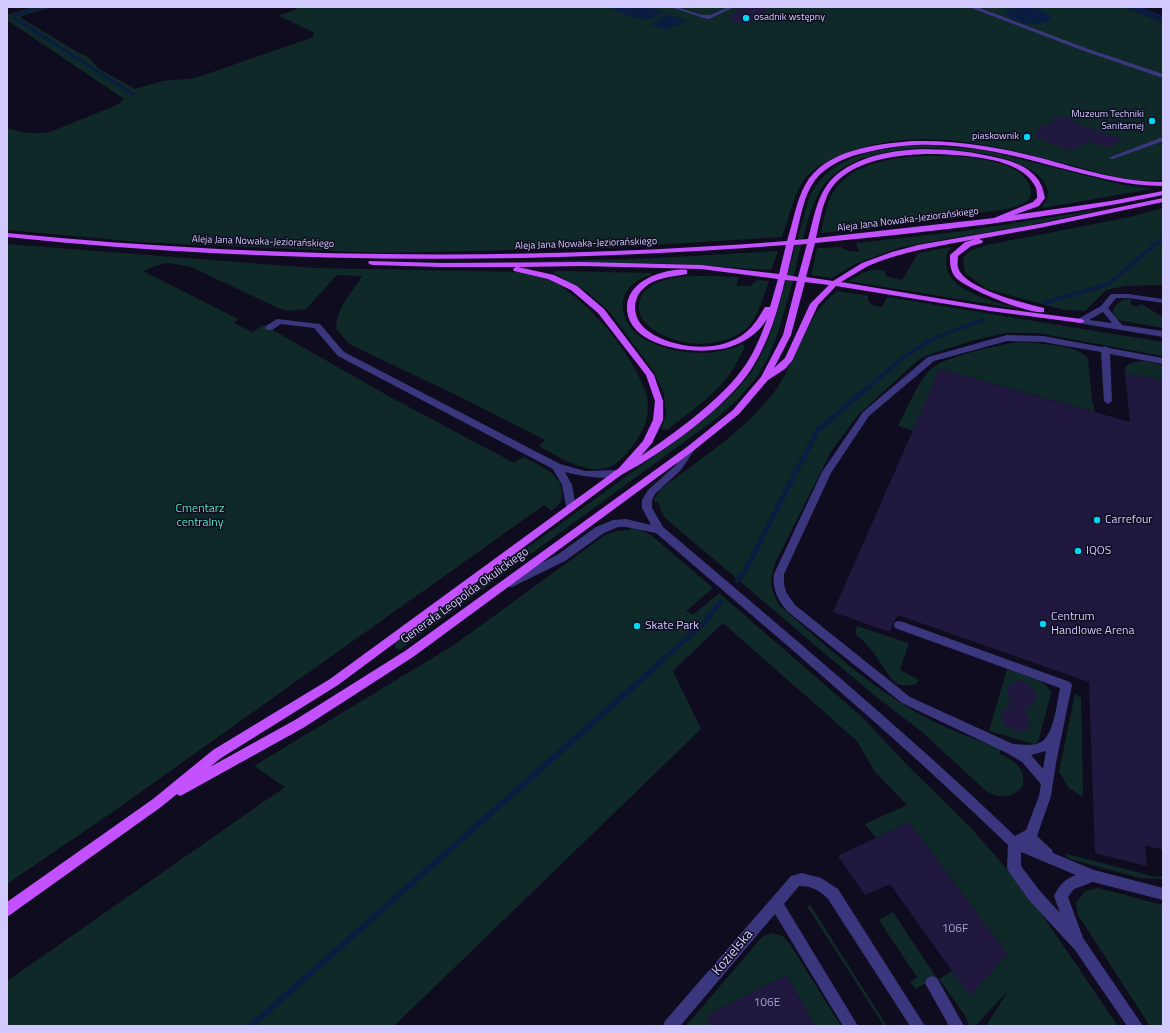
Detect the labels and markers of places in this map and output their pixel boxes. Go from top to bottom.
place label: osadnik wstępny [754,12,825,24]
marker: osadnik wstępny [741,13,751,23]
place label: Muzeum Techniki Sanitarnej [1071,109,1144,132]
marker: Muzeum Techniki Sanitarnej [1147,116,1157,126]
place label: piaskownik [972,131,1019,143]
marker: piaskownik [1022,132,1032,142]
place label: Carrefour [1105,513,1153,527]
marker: Carrefour [1092,515,1102,525]
place label: IQOS [1086,544,1111,558]
marker: IQOS [1073,546,1083,556]
place label: Centrum Handlowe Arena [1051,610,1134,638]
place label: Skate Park [645,619,699,633]
marker: Centrum Handlowe Arena [1038,619,1048,629]
marker: Skate Park [632,621,642,631]

